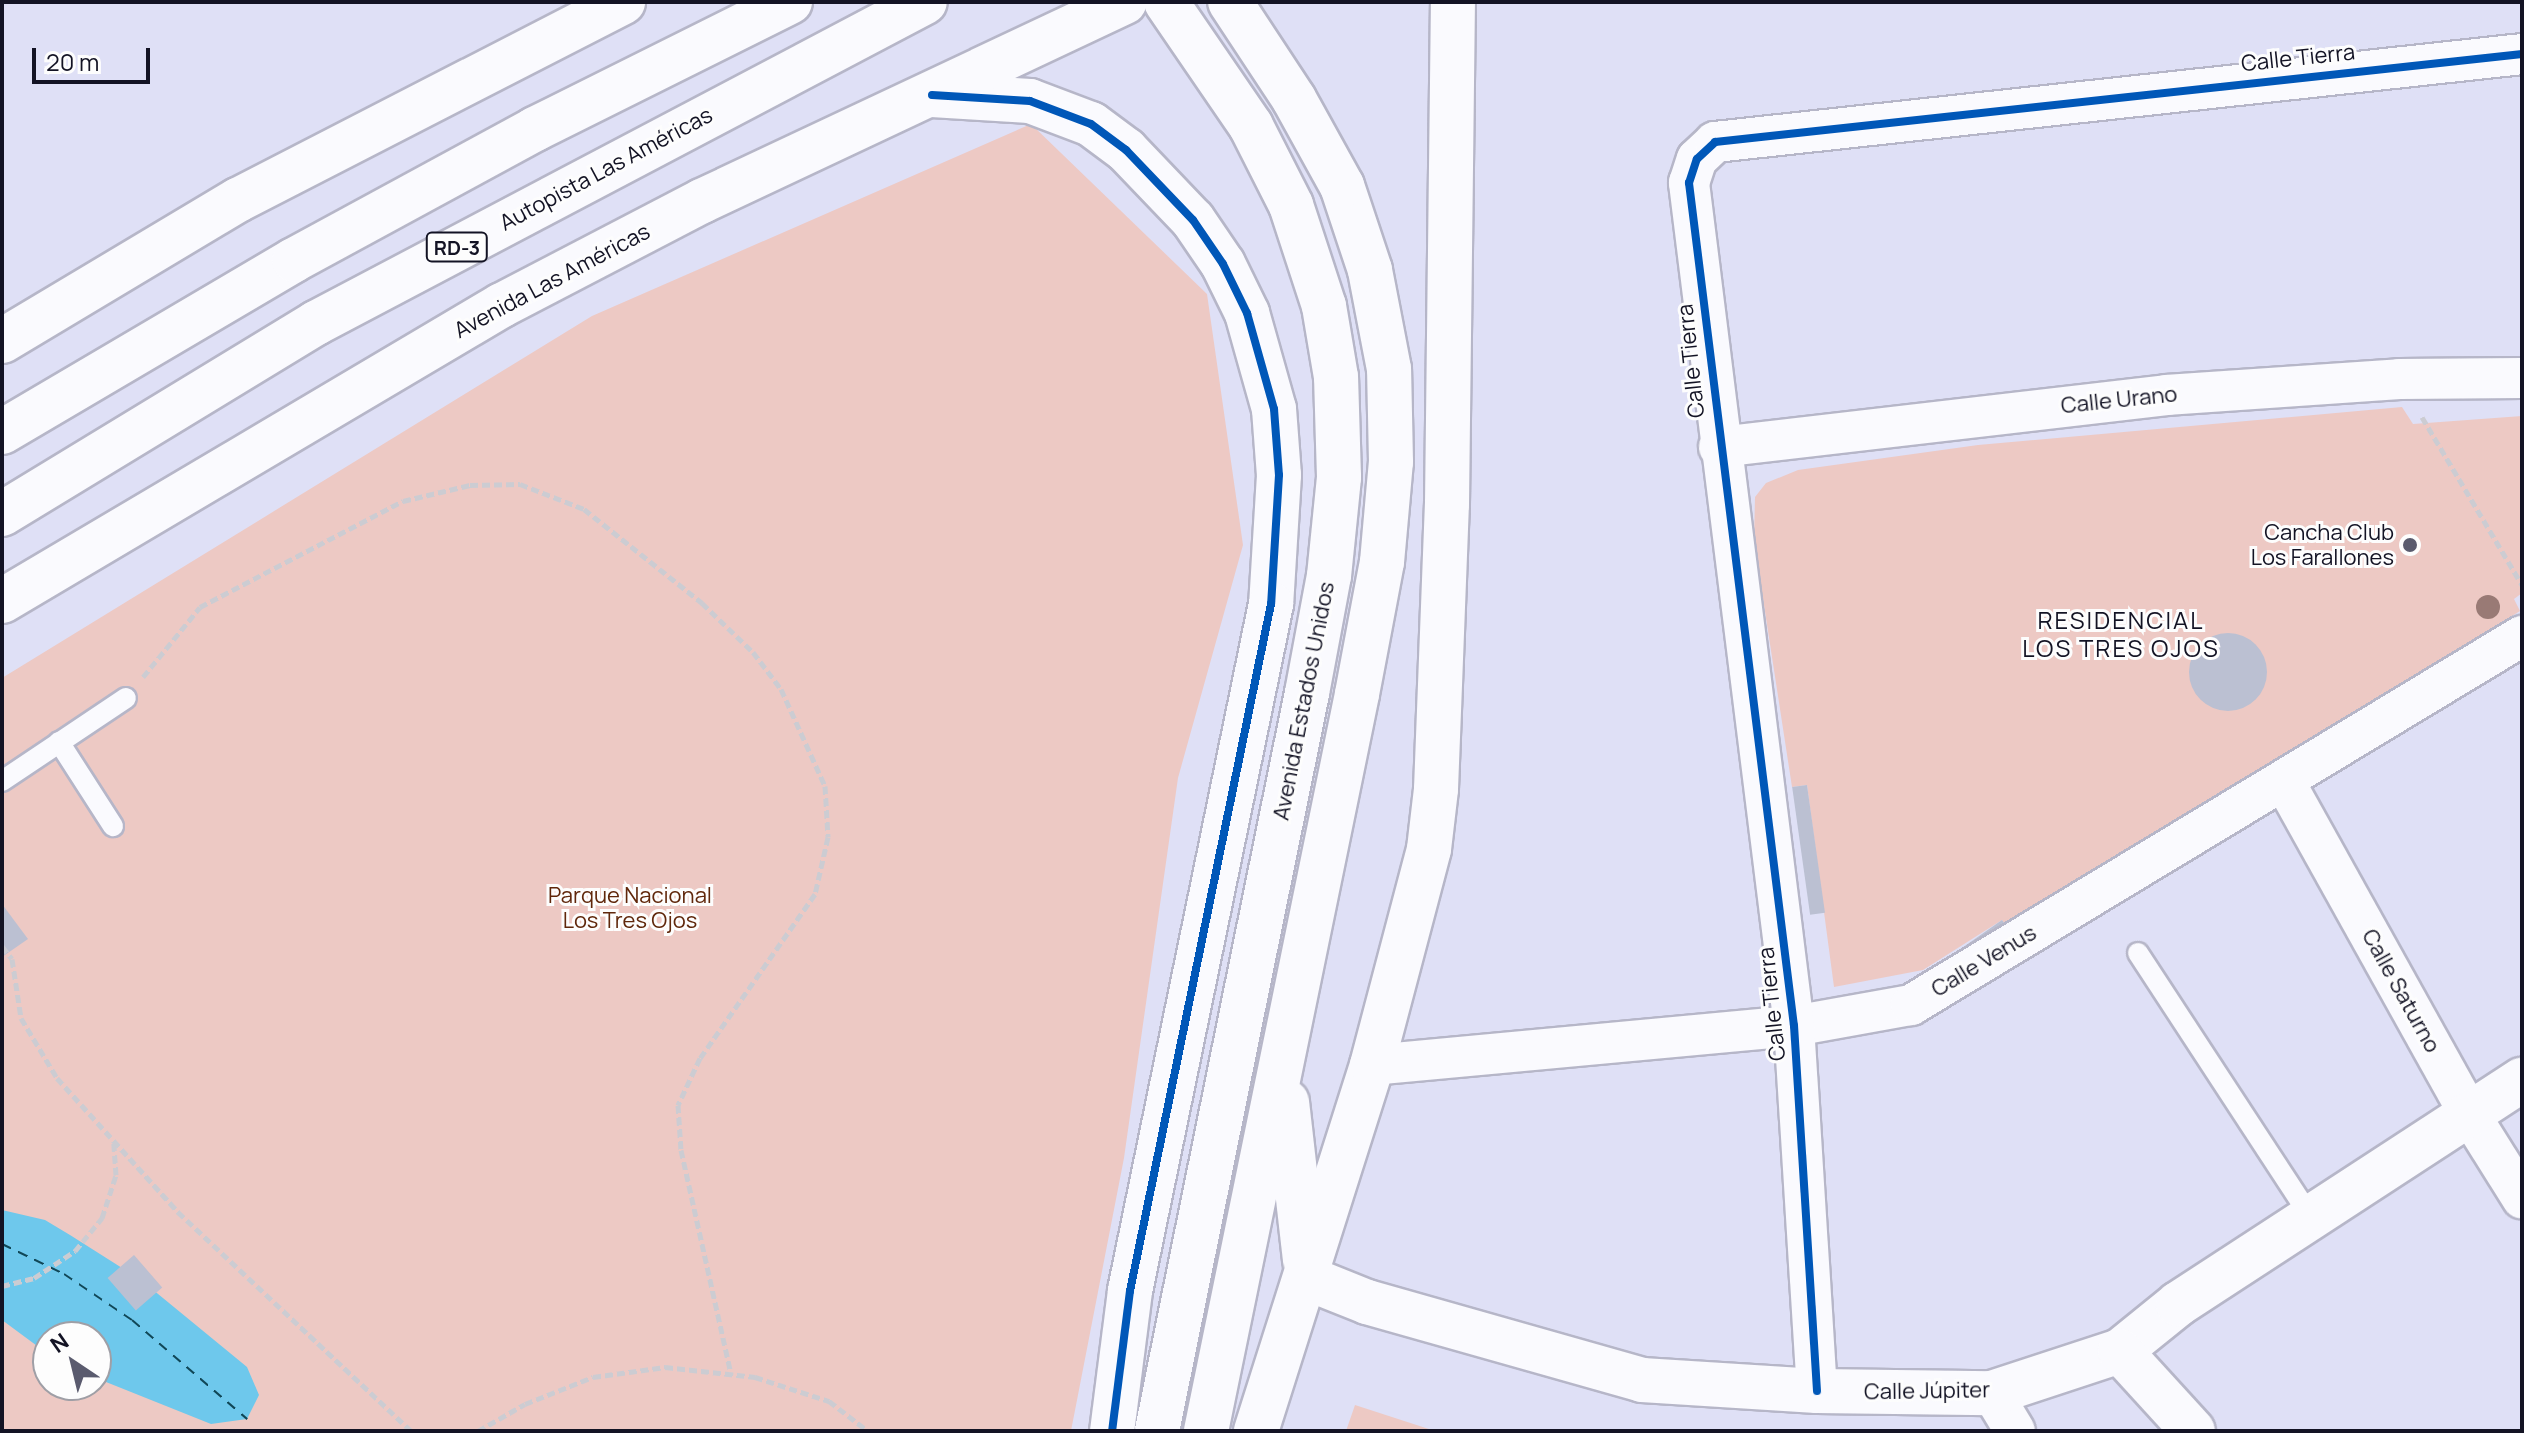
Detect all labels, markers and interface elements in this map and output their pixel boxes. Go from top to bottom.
scale bar [36,32,154,82]
street label: Calle Tierra [2240,39,2356,77]
text: 20 m [46,45,99,78]
street label: Autopista Las Américas [495,102,717,236]
street label: Avenida Las Américas [450,218,654,344]
road number: RD-3 [425,231,489,263]
street label: Calle Tierra [1672,303,1710,419]
street label: Calle Urano [2060,381,2178,419]
place label: Cancha Club Los Farallones [2251,519,2394,570]
marker: Cancha Club Los Farallones [2401,536,2419,554]
street label: Avenida Estados Unidos [1268,580,1340,822]
district label: RESIDENCIAL LOS TRES OJOS [2022,606,2220,662]
park label: Parque Nacional Los Tres Ojos [548,882,712,934]
street label: Calle Venus [1927,919,2041,1003]
street label: Calle Saturno [2356,925,2446,1057]
street label: Calle Tierra [1753,946,1791,1062]
north arrow [32,1321,112,1401]
text: N [44,1326,74,1360]
street label: Calle Júpiter [1864,1377,1990,1405]

